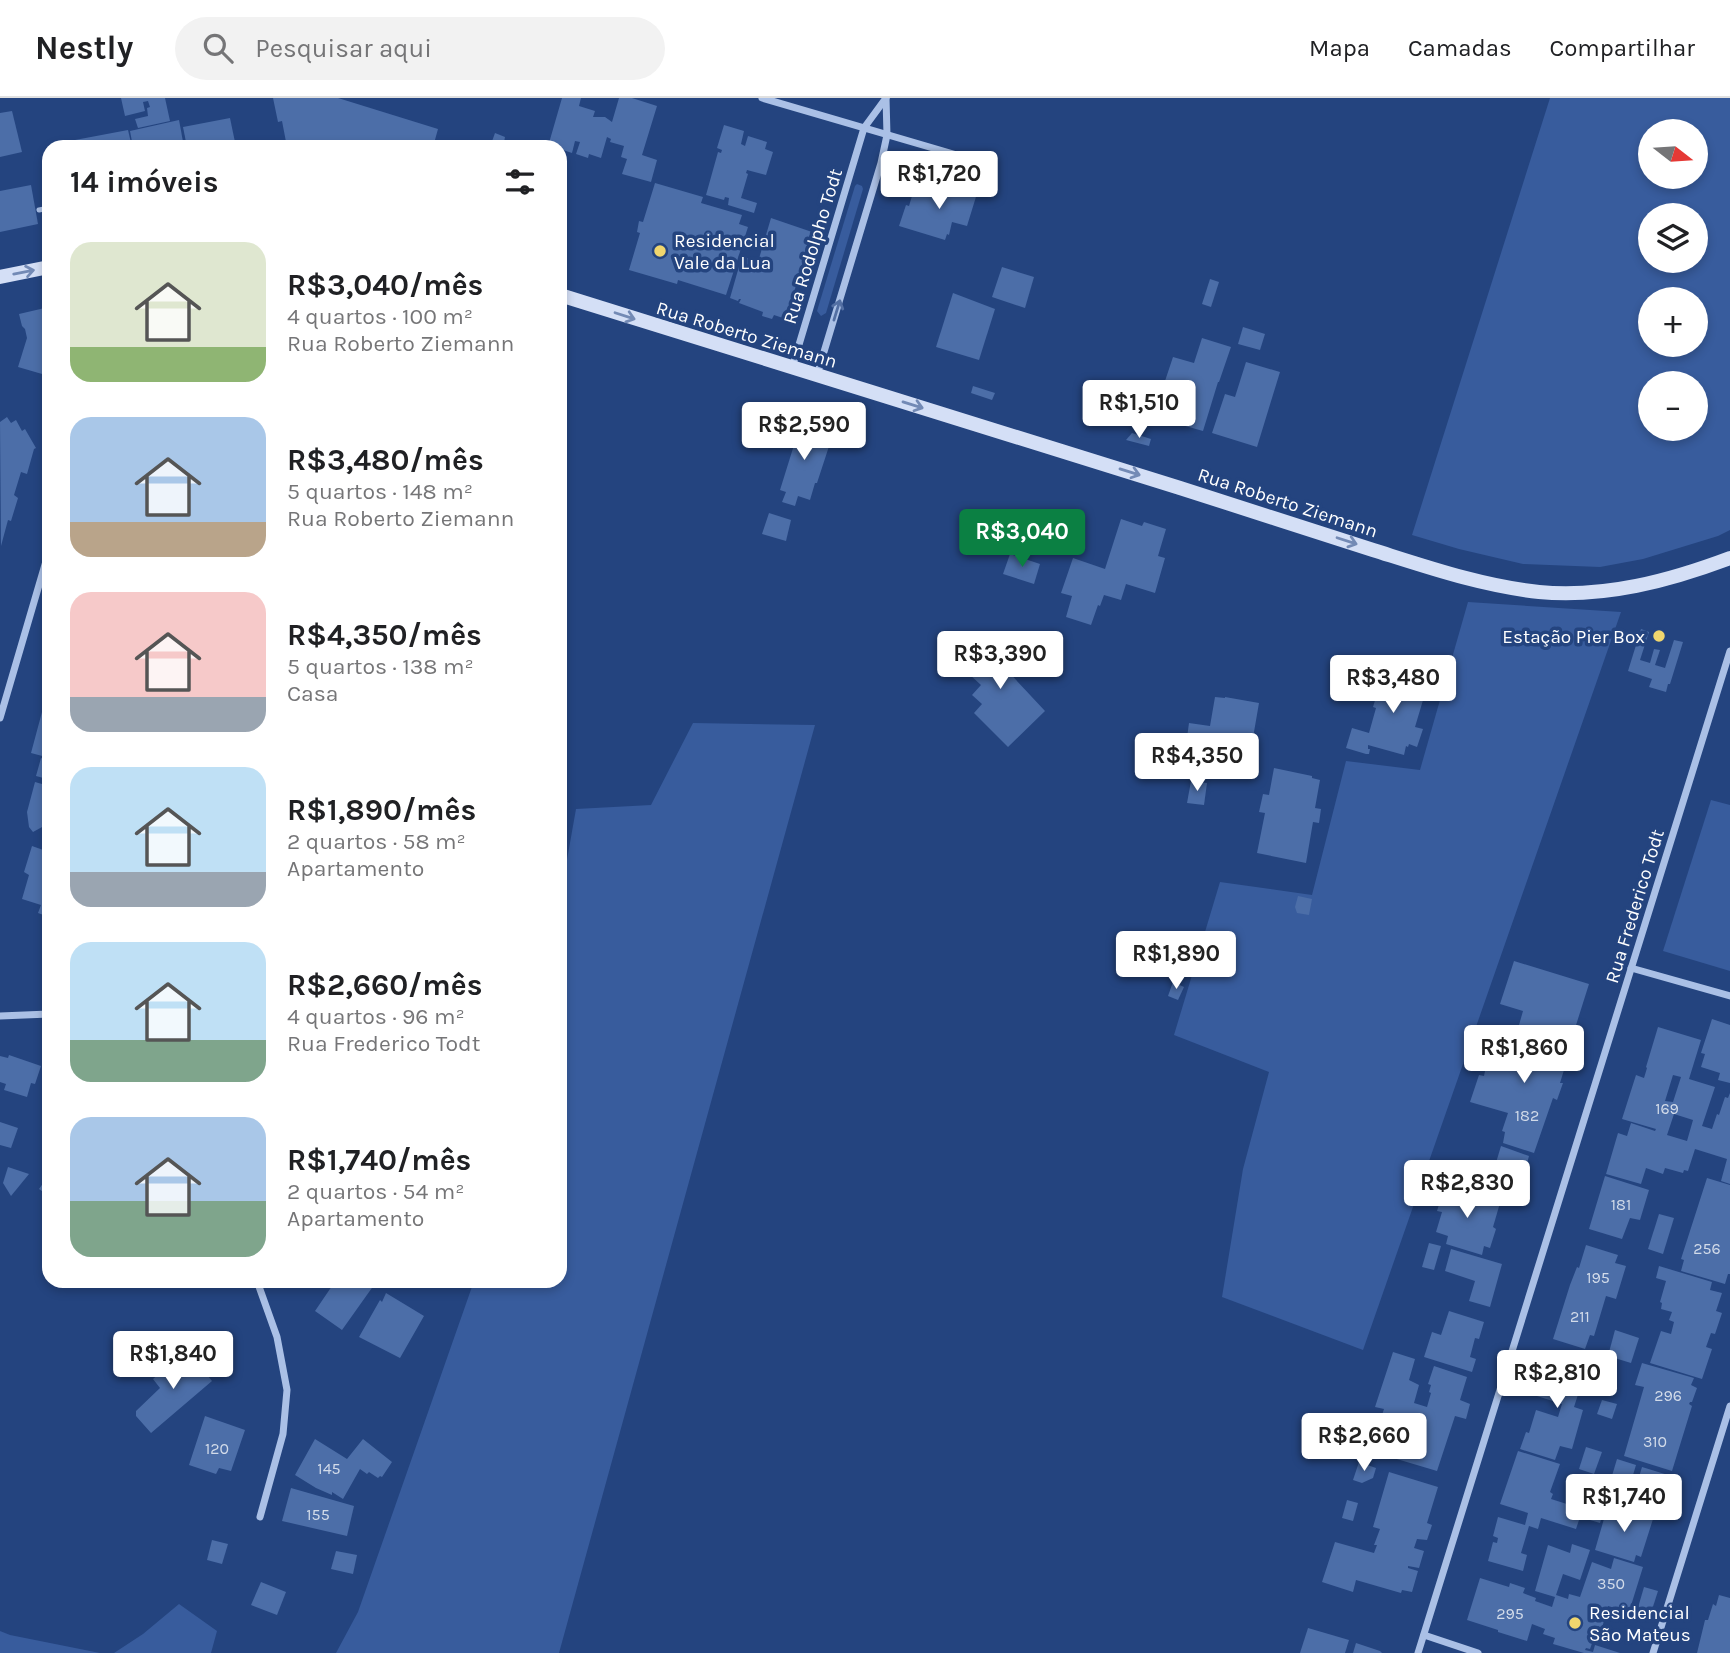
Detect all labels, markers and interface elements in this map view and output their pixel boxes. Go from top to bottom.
search box [175,17,665,80]
text: Nestly [35,29,133,67]
icon: search [199,29,237,67]
text: Pesquisar aqui [255,33,432,64]
text: Mapa [1309,34,1370,62]
text: Camadas [1408,34,1512,62]
text: Compartilhar [1550,34,1695,62]
north arrow [1638,119,1708,189]
map controls [1638,119,1708,441]
pin: R$1,720 [874,152,1004,211]
text: R$1,720 [897,160,981,187]
icon: filters [501,163,539,201]
text: 14 imóveis [70,164,219,200]
street label: Rua Rodolpho Todt [779,166,847,327]
button: layers [1638,203,1708,273]
place label: Residencial Vale da Lua [674,230,775,274]
marker: Residencial Vale da Lua [652,243,668,259]
one-way arrow [13,265,35,278]
text: R$3,040/mês [287,267,483,303]
icon: home [126,270,210,354]
button: + [1638,287,1708,357]
street label: Rua Roberto Ziemann [654,297,840,373]
one-way arrow [831,300,844,322]
text: 4 quartos · 100 m² [287,303,473,330]
one-way arrow [614,310,636,323]
text: Rua Roberto Ziemann [287,330,514,357]
button: − [1638,371,1708,441]
pin: R$1,510 [1074,380,1204,440]
text: R$1,510 [1099,389,1179,416]
one-way arrow [901,400,923,413]
pin: R$2,590 [739,402,869,462]
text: R$2,590 [758,411,850,438]
text: R$3,480/mês [287,442,484,478]
icon: home [126,445,210,529]
street label: Rua Roberto Ziemann [1195,463,1380,542]
one-way arrow [1119,467,1141,480]
text: 5 quartos · 148 m² [287,478,473,505]
text: Rua Roberto Ziemann [287,505,514,532]
pin: R$3,040 [957,510,1087,569]
text: R$3,040 [975,518,1069,545]
one-way arrow [1335,536,1357,548]
text: R$4,350/mês [287,617,482,653]
icon: home [126,620,210,704]
place label: Estação Pier Box [1502,626,1645,648]
marker: Estação Pier Box [1651,628,1667,644]
pin: R$3,390 [935,632,1065,691]
text: R$3,390 [953,640,1047,667]
text: 5 quartos · 138 m² [287,653,474,680]
pin: R$3,480 [1328,656,1458,715]
text: R$3,480 [1346,664,1440,691]
text: Casa [287,680,339,707]
pin: R$4,350 [1132,734,1262,793]
text: R$4,350 [1151,742,1243,769]
text: R$1,890/mês [287,792,476,828]
icon: home [126,795,210,879]
street label: Rua Frederico Todt [1601,827,1669,986]
text: 2 quartos · 58 m² [287,828,466,855]
text: Apartamento [287,855,424,882]
pin: R$1,890 [1111,932,1241,991]
text: R$1,890 [1132,940,1220,967]
text: R$2,660/mês [287,967,482,1003]
icon: home [126,970,210,1054]
text: 4 quartos · 96 m² [287,1003,465,1030]
pin: R$1,860 [1459,1026,1589,1085]
text: Rua Frederico Todt [287,1030,480,1057]
text: R$1,860 [1480,1034,1568,1061]
house number: 169 [1655,1099,1679,1118]
house number: 182 [1515,1106,1539,1125]
text: R$1,740/mês [287,1142,471,1178]
icon: home [126,1145,210,1229]
pin: R$2,830 [1402,1160,1532,1220]
text: R$2,830 [1420,1169,1514,1196]
text: 2 quartos · 54 m² [287,1178,465,1205]
house number: 181 [1611,1195,1631,1214]
text: Apartamento [287,1205,424,1232]
house number: 256 [1693,1239,1721,1258]
house number: 195 [1586,1268,1610,1287]
house number: 211 [1570,1307,1590,1326]
pin: R$1,840 [108,1332,238,1391]
text: R$1,840 [129,1340,217,1367]
pin: R$2,810 [1492,1350,1622,1410]
text: R$2,810 [1513,1359,1601,1386]
house number: 296 [1654,1386,1682,1405]
pin: R$2,660 [1299,1414,1429,1473]
text: R$2,660 [1318,1422,1410,1449]
house number: 310 [1643,1432,1667,1451]
house number: 120 [205,1439,229,1458]
house number: 145 [317,1459,341,1478]
pin: R$1,740 [1559,1474,1689,1534]
text: R$1,740 [1582,1483,1666,1510]
house number: 155 [306,1505,330,1524]
house number: 350 [1597,1574,1625,1593]
place label: Residencial São Mateus [1589,1602,1691,1646]
house number: 295 [1496,1604,1524,1623]
marker: Residencial São Mateus [1567,1615,1583,1631]

